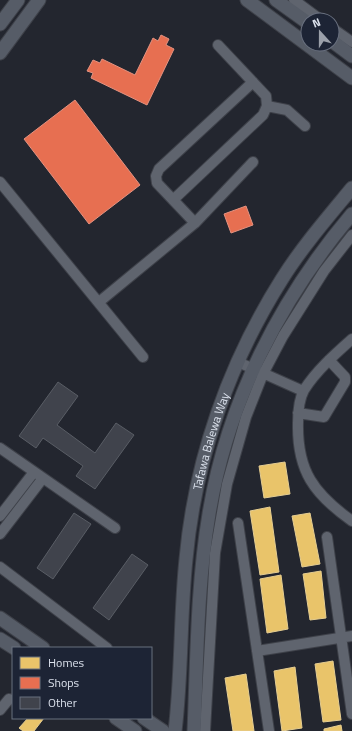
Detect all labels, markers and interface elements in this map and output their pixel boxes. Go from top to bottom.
north arrow [300,12,340,52]
text: N [310,14,323,31]
street label: Tafawa Balewa Way [187,389,234,492]
legend [12,647,152,719]
text: Homes [48,653,84,672]
text: Shops [48,673,80,692]
text: Other [48,693,77,712]

